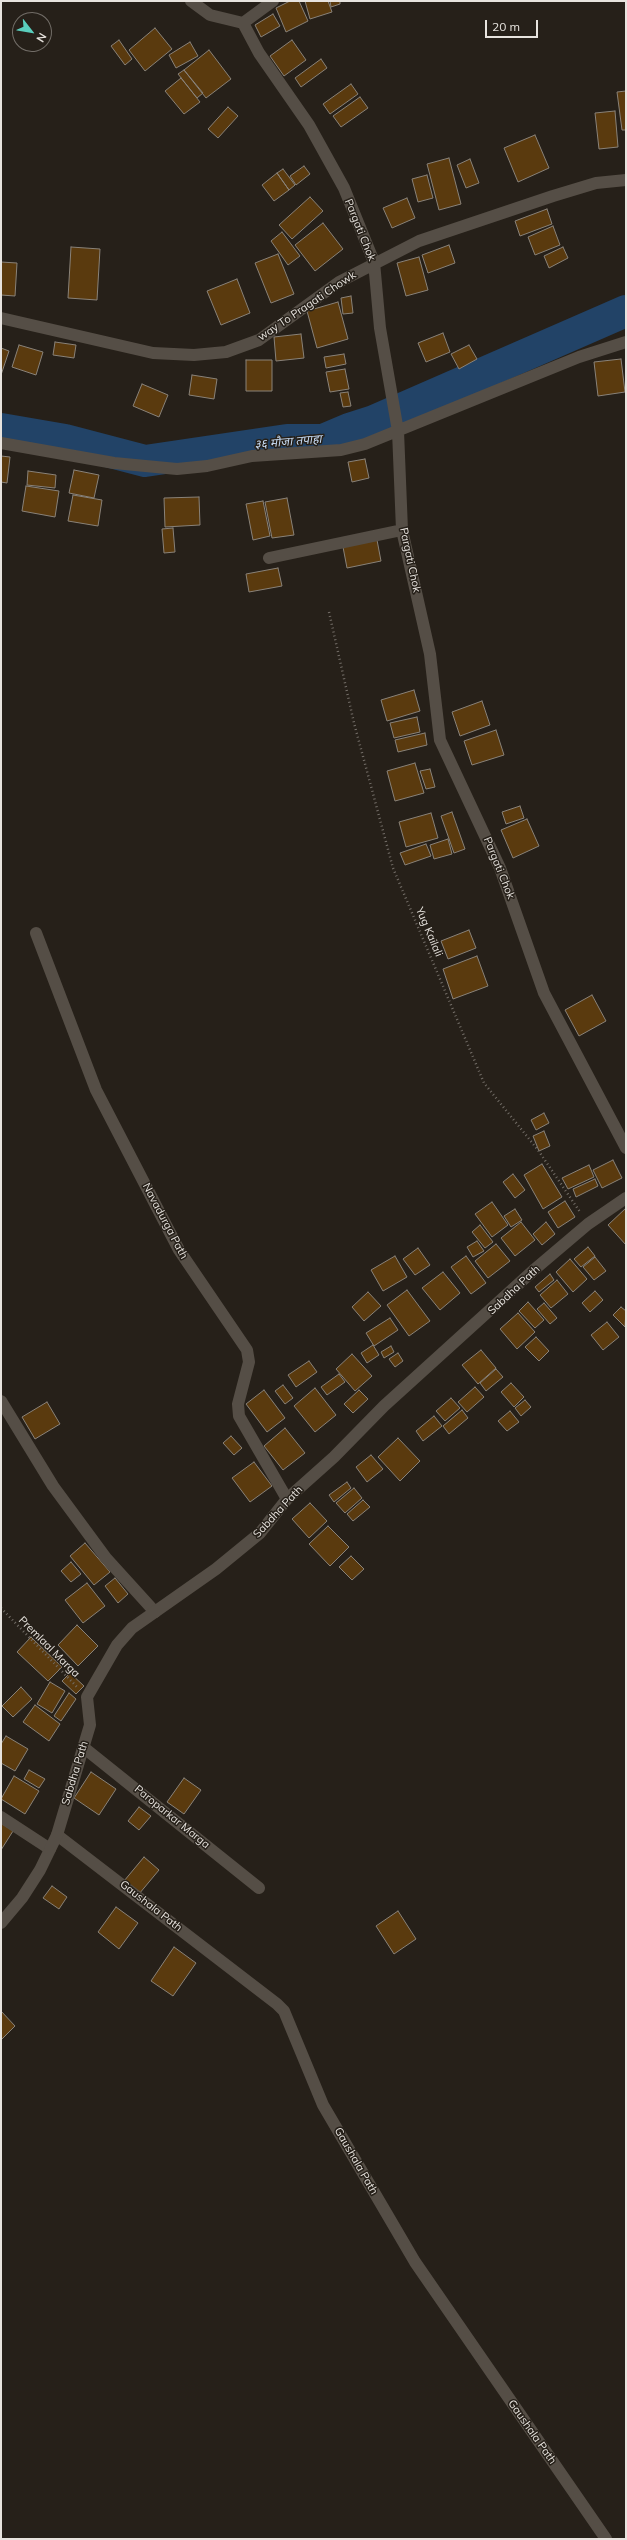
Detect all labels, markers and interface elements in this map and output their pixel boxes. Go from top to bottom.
north arrow [12,12,52,52]
scale bar [487,12,540,38]
text: 20 m [492,19,520,34]
text: N [33,30,50,45]
street label: Pargati Chok [342,197,378,263]
street label: way To Pragati Chowk [256,268,358,344]
water label: ३६ मौजा तपाहा [254,432,322,452]
street label: Pargati Chok [397,526,423,594]
street label: Pargati Chok [481,835,517,901]
street label: Yug Kailali [413,905,445,959]
street label: Navadurga Path [139,1181,191,1261]
street label: Sabdha Path [485,1263,543,1317]
street label: Sabdha Path [251,1483,305,1541]
street label: Premlaal Marga [16,1614,82,1680]
street label: Sabdha Path [59,1739,91,1807]
street label: Paroparkar Marga [132,1783,212,1851]
street label: Gaushala Path [117,1878,185,1934]
street label: Gaushala Path [331,2125,381,2197]
street label: Gaushala Path [505,2397,559,2467]

